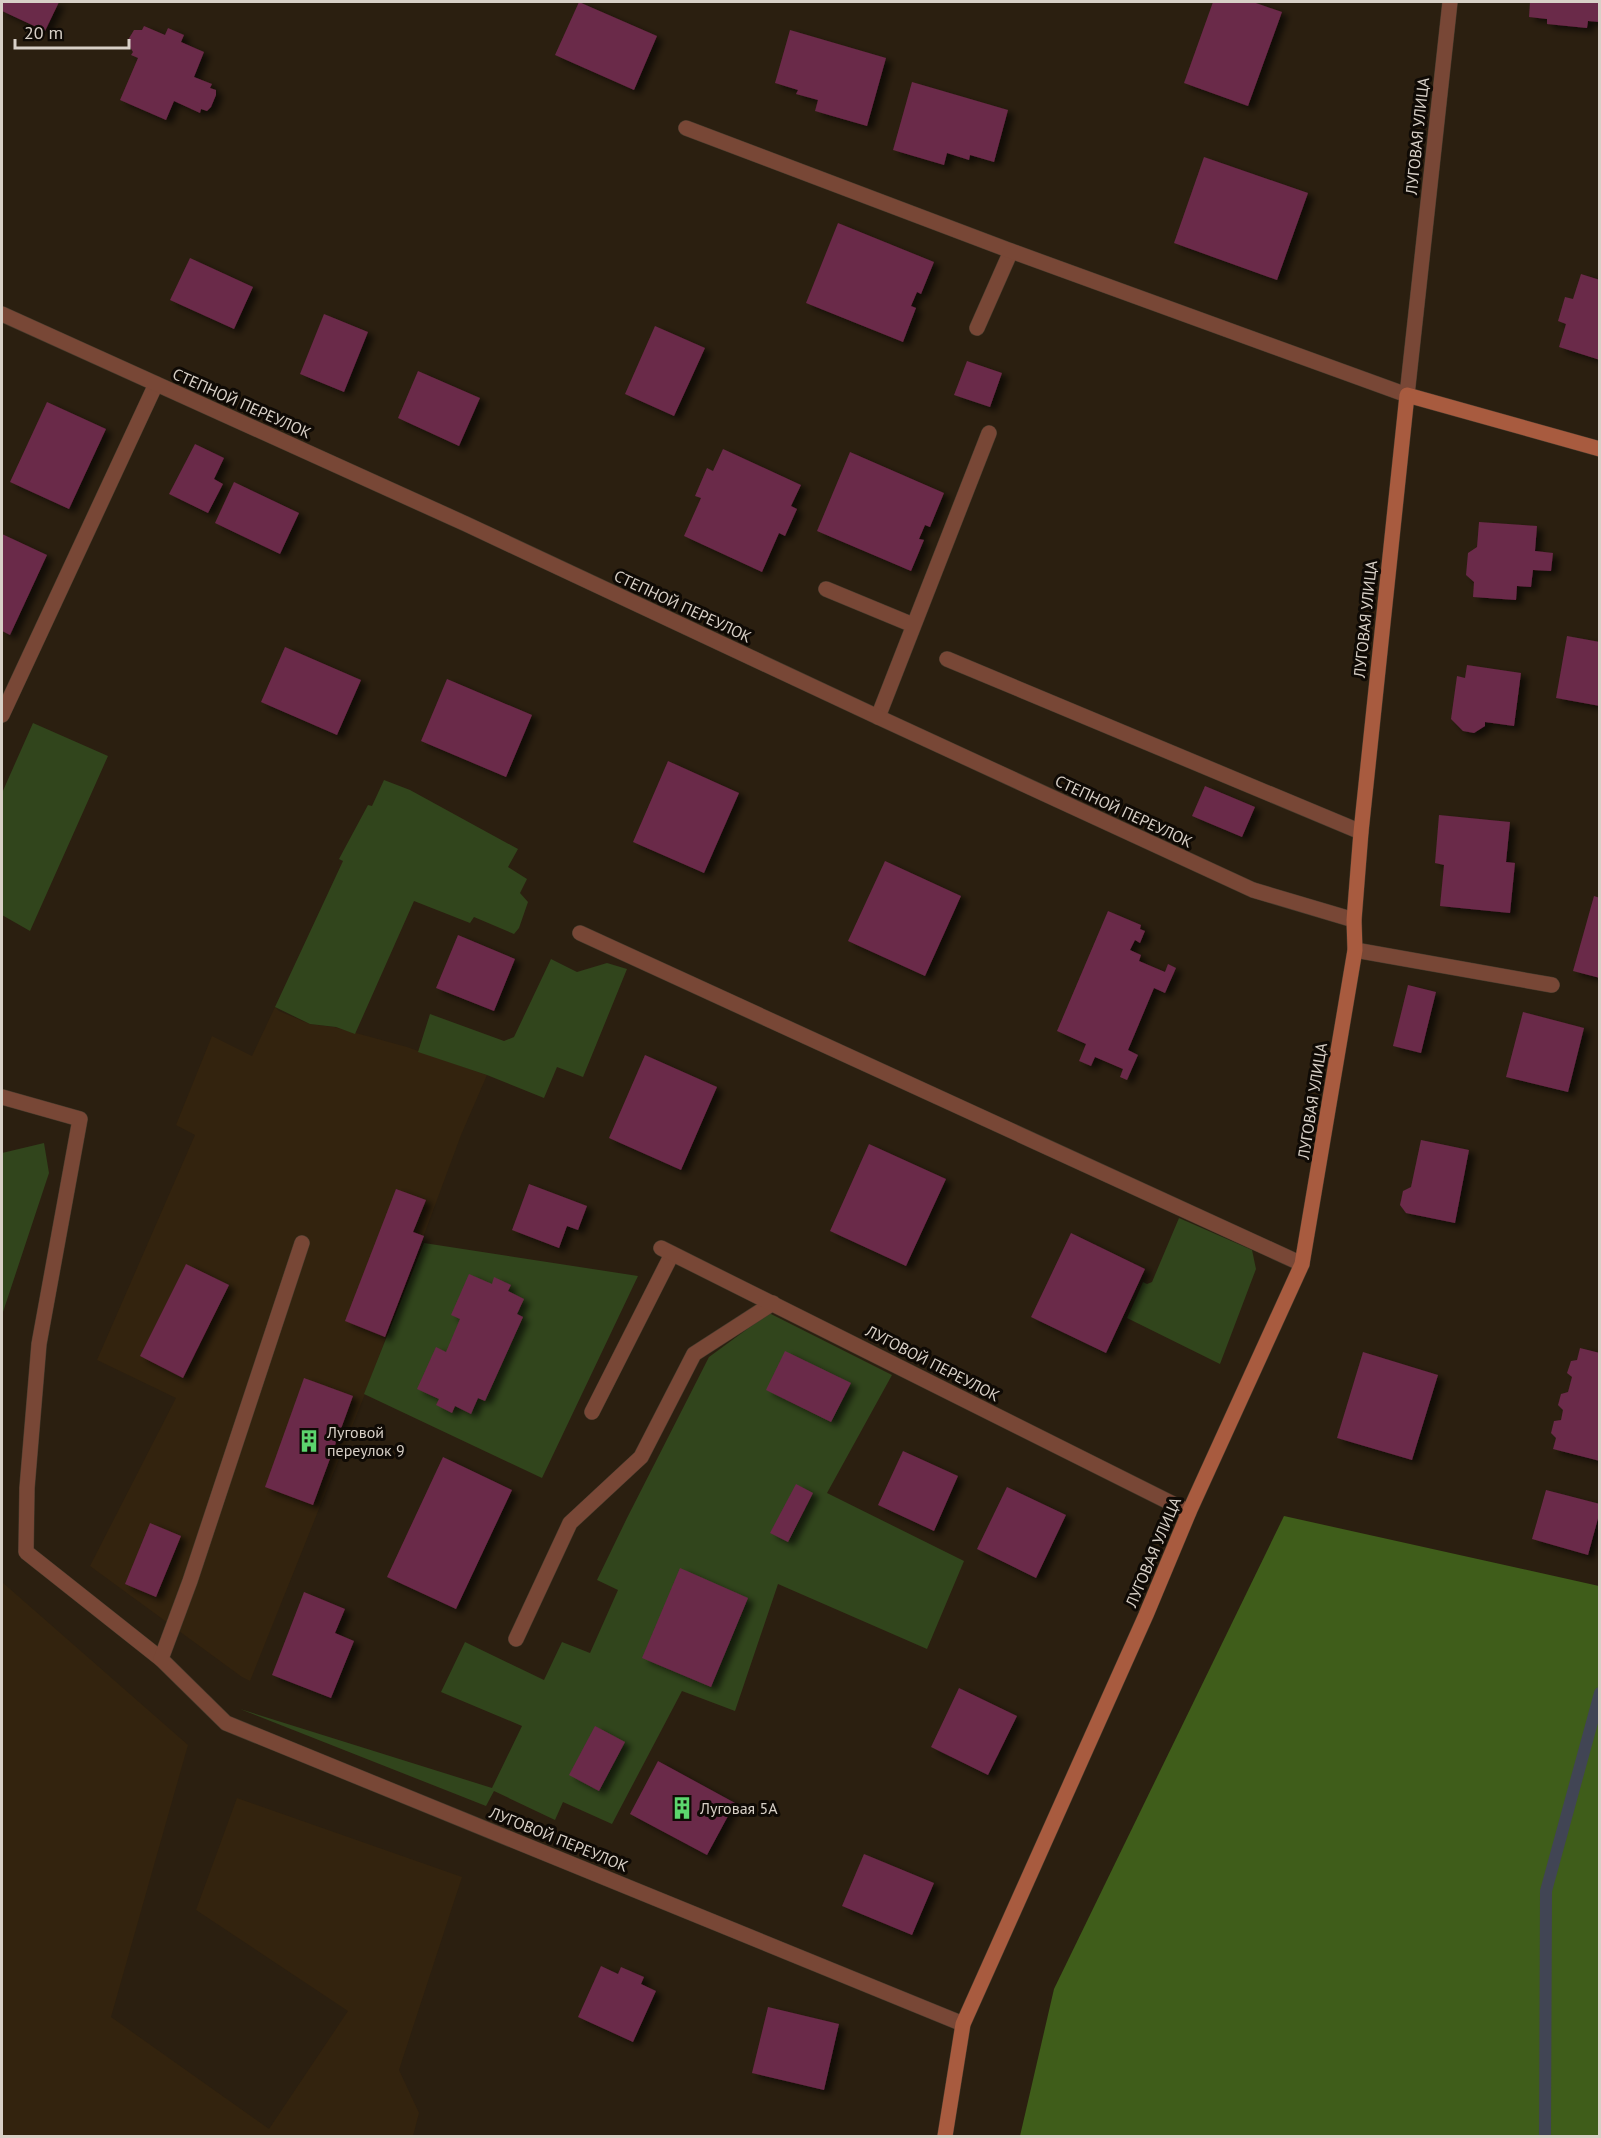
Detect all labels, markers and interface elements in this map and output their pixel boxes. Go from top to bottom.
scale bar [15,12,129,50]
text: 20 m [24,21,63,44]
street label: ЛУГОВАЯ УЛИЦА [1401,76,1433,197]
street label: СТЕПНОЙ ПЕРЕУЛОК [170,363,315,443]
street label: ЛУГОВАЯ УЛИЦА [1349,559,1381,680]
street label: СТЕПНОЙ ПЕРЕУЛОК [611,565,755,647]
street label: СТЕПНОЙ ПЕРЕУЛОК [1052,770,1196,852]
street label: ЛУГОВАЯ УЛИЦА [1293,1041,1331,1162]
street label: ЛУГОВОЙ ПЕРЕУЛОК [862,1320,1004,1406]
place label: Луговой переулок 9 [326,1422,405,1460]
building icon: Луговой переулок 9 [296,1428,322,1454]
street label: ЛУГОВАЯ УЛИЦА [1120,1493,1185,1611]
building icon: Луговая 5А [669,1795,695,1821]
place label: Луговая 5А [699,1798,778,1818]
street label: ЛУГОВОЙ ПЕРЕУЛОК [486,1802,631,1876]

